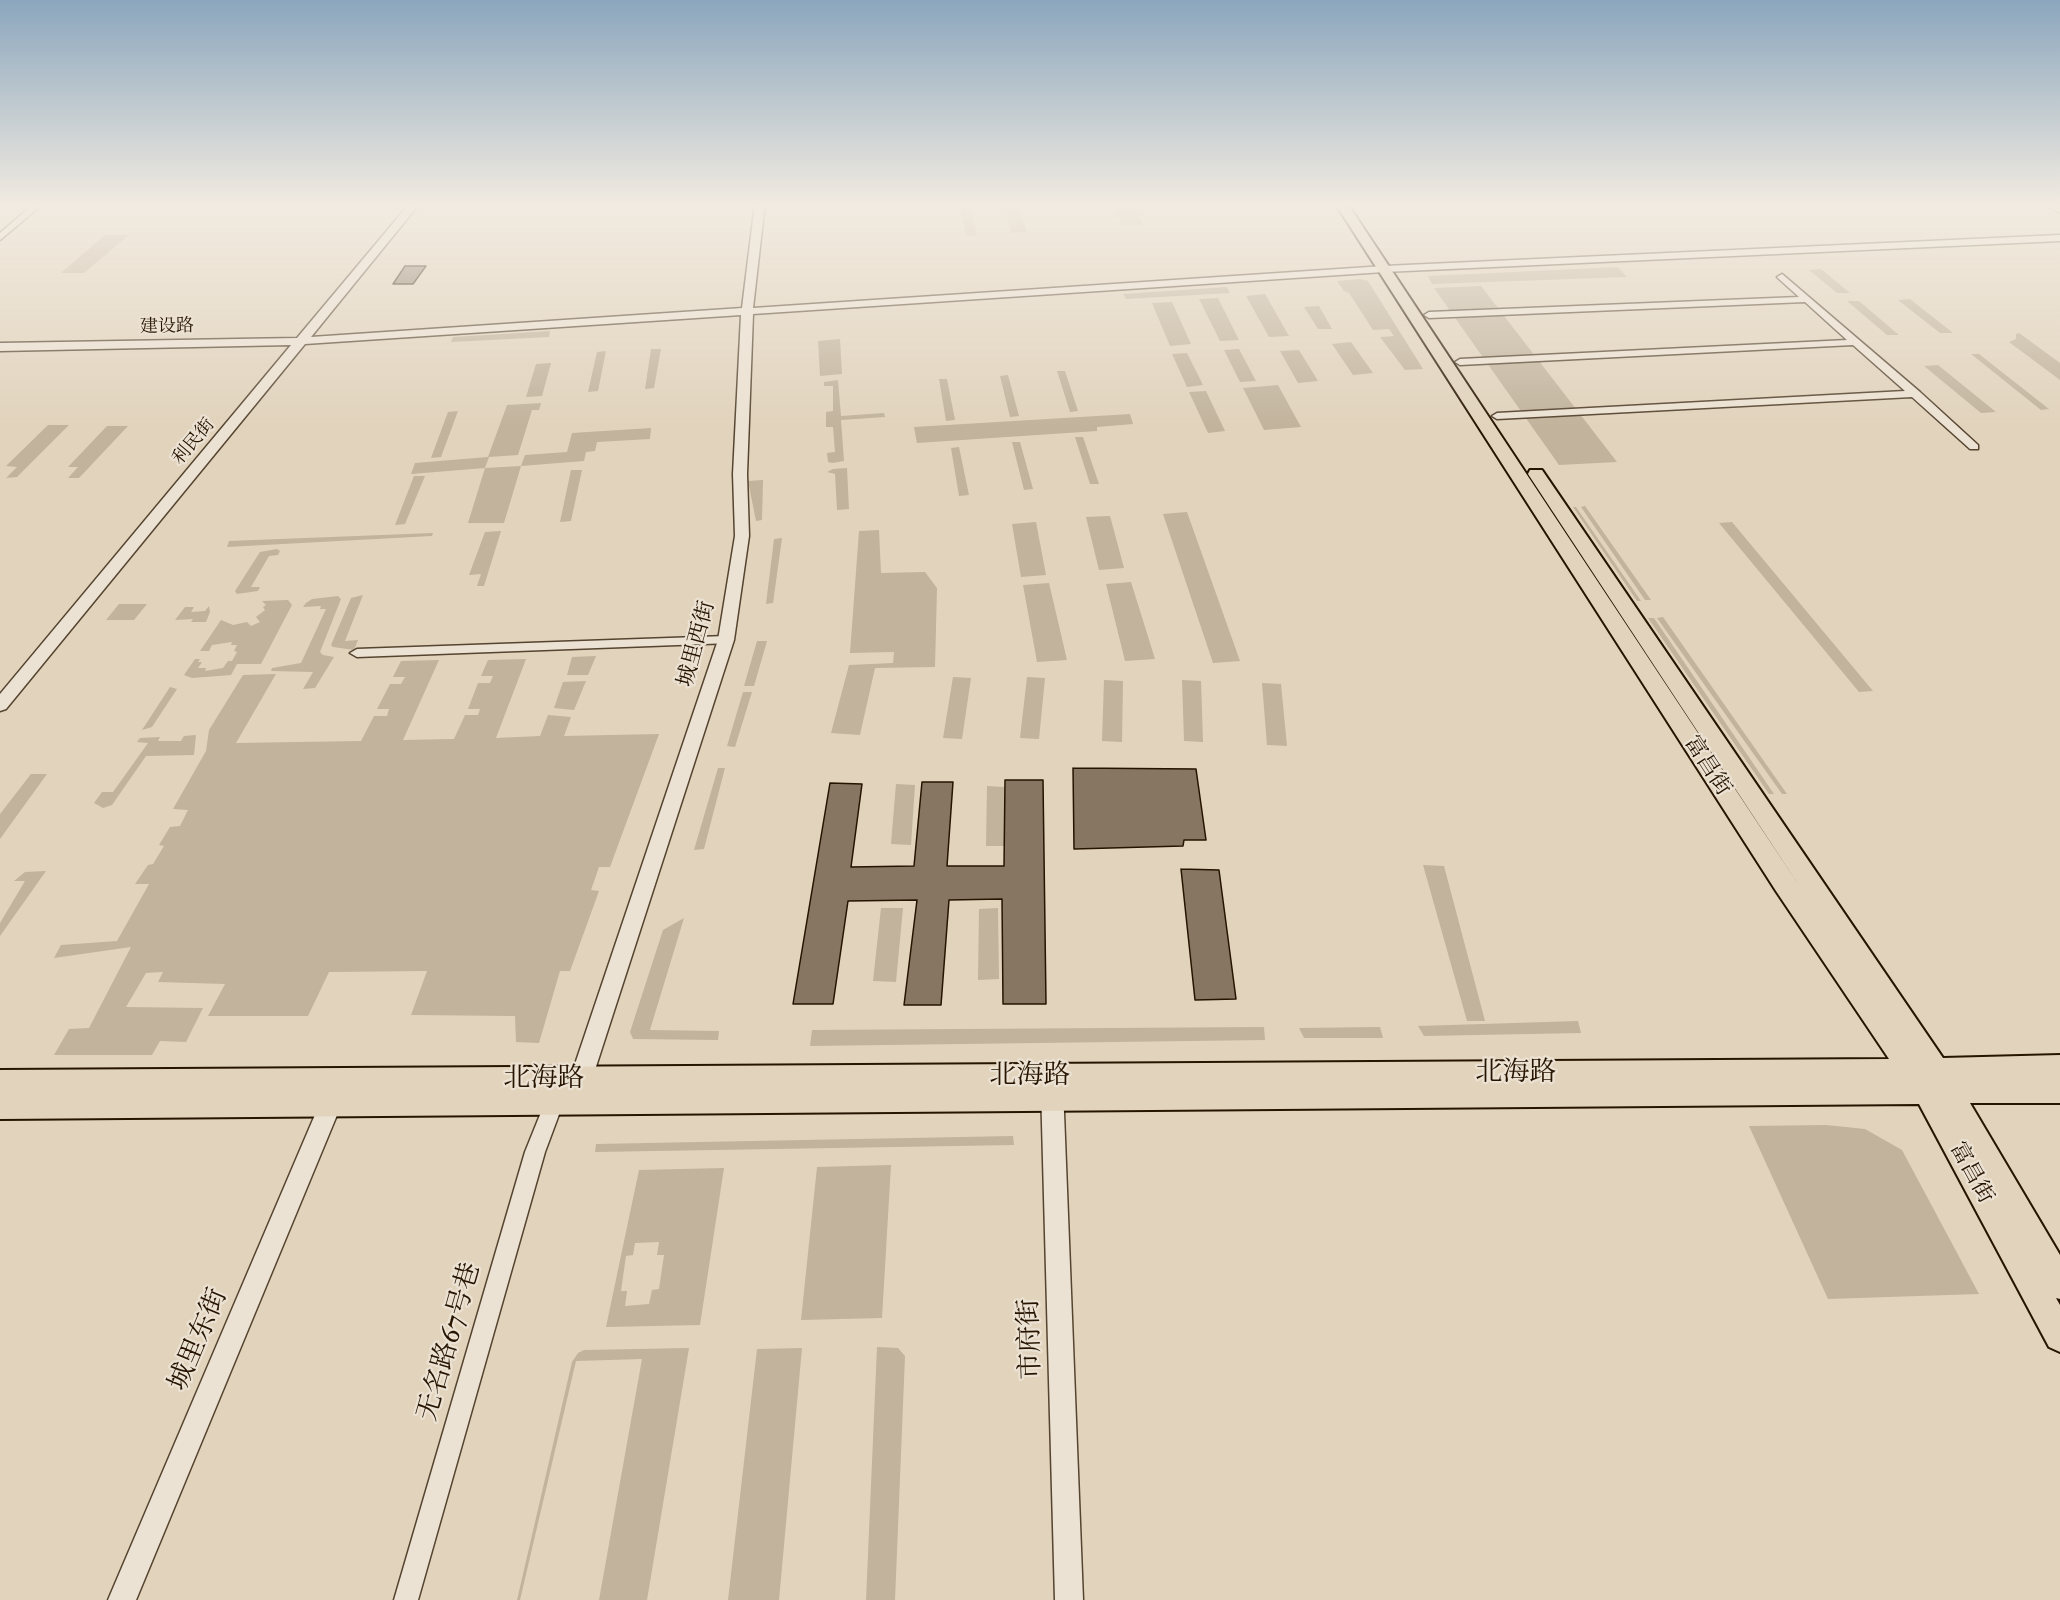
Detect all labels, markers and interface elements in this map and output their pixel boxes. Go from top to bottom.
street label: 建设路 [140,316,194,338]
street label: 利民街 [168,414,220,470]
street label: 城里西街 [673,598,721,690]
street label: 富昌街 [1678,731,1736,801]
street label: 北海路 [1476,1057,1556,1089]
street label: 北海路 [990,1060,1070,1092]
street label: 北海路 [504,1063,584,1095]
street label: 富昌街 [1943,1138,1999,1208]
street label: 无名路67号巷 [412,1259,488,1425]
street label: 城里东街 [163,1284,235,1396]
street label: 市府街 [1013,1298,1049,1380]

